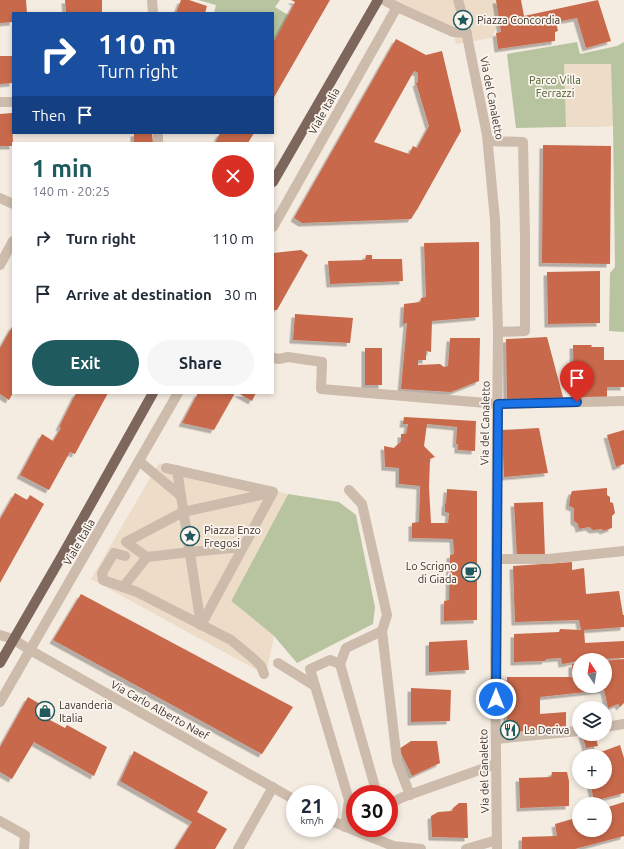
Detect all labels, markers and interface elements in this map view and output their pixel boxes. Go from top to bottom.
place icon: Piazza Concordia [452,9,474,31]
place label: Piazza Concordia [477,14,560,26]
icon: right [32,28,84,80]
text: 110 m [98,28,176,59]
street label: Via del Canaletto [478,55,506,141]
text: Turn right [98,61,178,81]
park label: Parco Villa Ferrazzi [529,74,581,99]
street label: Viale Italia [306,86,342,136]
icon: arrive [74,104,96,126]
text: Then [32,107,66,124]
text: 1 min [32,155,93,182]
button: close [212,155,254,197]
text: 140 m · 20:25 [32,184,110,198]
icon: right [32,227,54,249]
text: Turn right [66,230,136,247]
text: 110 m [212,230,254,247]
icon: arrive [32,283,54,305]
text: Arrive at destination [66,286,212,303]
text: 30 m [224,286,257,303]
button: Exit [32,340,139,386]
button: Share [147,340,254,386]
pin [560,361,594,402]
icon: arrive [566,367,588,389]
street label: Via del Canaletto [478,381,492,465]
street label: Viale Italia [61,517,97,567]
place label: Piazza Enzo Fregosi [204,524,261,549]
place icon: Piazza Enzo Fregosi [179,525,201,547]
place label: Lo Scrigno di Giada [406,560,457,585]
cafe icon: Lo Scrigno di Giada [460,561,482,583]
north arrow [572,653,612,693]
map controls [572,653,612,837]
street label: Via Carlo Alberto Naef [109,678,212,742]
position arrow [475,678,517,720]
place label: Lavanderia Italia [59,699,113,724]
shop icon: Lavanderia Italia [34,700,56,722]
button: layers [572,701,612,741]
restaurant icon: La Deriva [499,719,521,741]
place label: La Deriva [524,724,569,736]
street label: Via del Canaletto [477,729,491,813]
button: + [572,749,612,789]
speed limit sign: 30 [346,785,398,837]
text: 21 [301,794,323,817]
button: − [572,797,612,837]
text: km/h [300,815,324,826]

